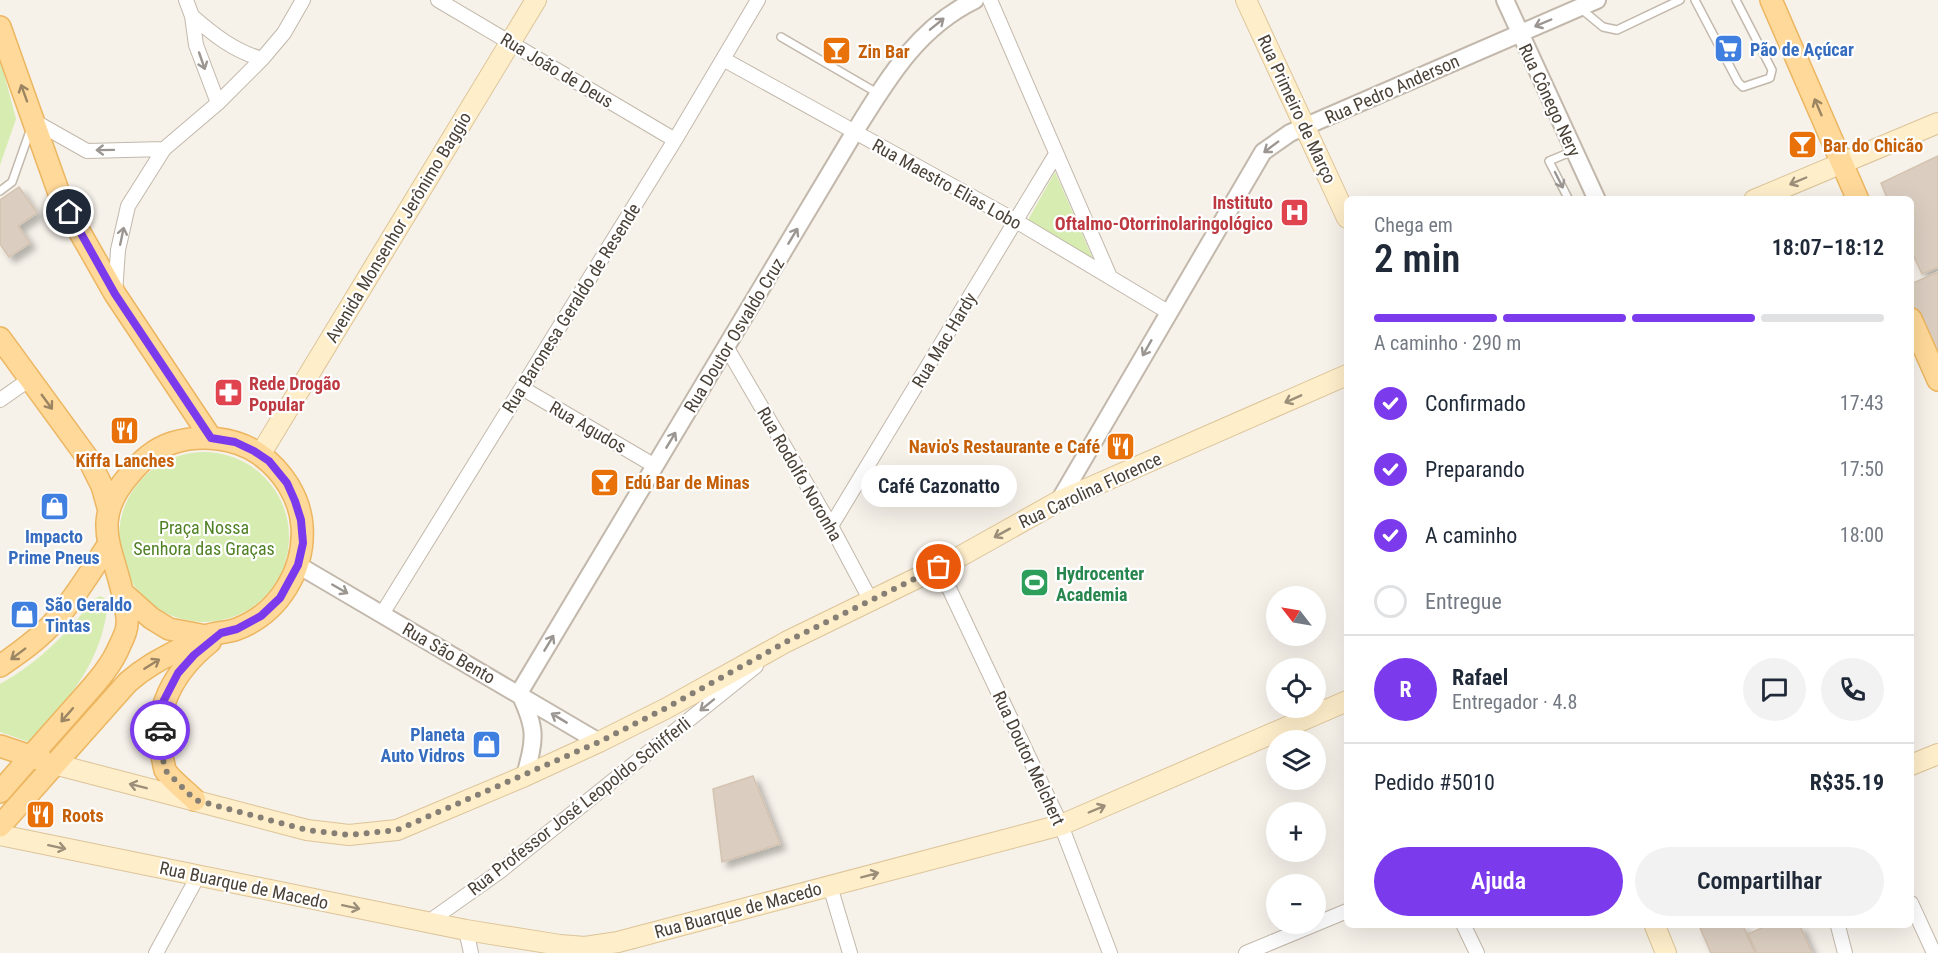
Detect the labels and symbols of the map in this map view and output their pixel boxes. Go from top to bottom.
one-way arrow [929,18,945,31]
one-way arrow [1535,18,1553,29]
street label: Rua João de Deus [497,28,617,112]
street label: Rua Primeiro de Março [1253,31,1341,187]
supermarket icon: Pão de Açúcar [1713,33,1745,65]
bar icon: Zin Bar [821,35,853,67]
place label: Pão de Açúcar [1750,39,1854,60]
street label: Rua Cônego Nery [1515,40,1586,160]
place label: Zin Bar [858,41,910,62]
street label: Rua Pedro Anderson [1322,50,1462,128]
one-way arrow [197,51,208,70]
one-way arrow [17,84,28,103]
one-way arrow [1812,99,1823,117]
street label: Avenida Monsenhor Jerônimo Baggio [321,108,475,346]
bar icon: Bar do Chicão [1786,129,1818,161]
street label: Rua Maestro Elias Lobo [869,134,1025,234]
place label: Bar do Chicão [1823,135,1923,156]
one-way arrow [1263,141,1279,153]
one-way arrow [96,145,116,156]
one-way arrow [1554,171,1565,189]
one-way arrow [1789,176,1807,187]
pin [43,186,94,237]
place label: Instituto Oftalmo-Otorrinolaringológico [1055,192,1273,234]
hospital icon: Instituto Oftalmo-Otorrinolaringológico [1278,196,1310,228]
street label: Rua Baronesa Geraldo de Resende [498,199,644,417]
one-way arrow [116,226,128,245]
one-way arrow [787,228,799,245]
street label: Rua Doutor Osvaldo Cruz [680,254,789,416]
street label: Rua Mac Hardy [907,288,981,391]
one-way arrow [1141,339,1153,356]
place label: Rede Drogão Popular [249,373,341,415]
pharmacy icon: Rede Drogão Popular [212,377,244,409]
one-way arrow [41,393,53,409]
one-way arrow [1285,394,1303,405]
street label: Rua Agudos [546,397,630,457]
street label: Rua Rodolfo Noronha [753,403,847,545]
restaurant icon: Kiffa Lanches [109,415,141,447]
restaurant icon: Navio's Restaurante e Café [1105,430,1137,462]
one-way arrow [665,432,677,449]
place label: Navio's Restaurante e Café [909,436,1100,457]
street label: Rua Carolina Florence [1015,448,1165,532]
place label: Kiffa Lanches [76,450,174,471]
callout: Café Cazonatto [861,465,1017,507]
bar icon: Edú Bar de Minas [588,466,620,498]
place label: Edú Bar de Minas [625,472,750,493]
shop icon: Impacto Prime Pneus [38,491,70,523]
park label: Praça Nossa Senhora das Graças [133,517,275,559]
place label: Impacto Prime Pneus [8,526,100,568]
one-way arrow [994,527,1011,539]
pin [913,541,964,592]
place label: Hydrocenter Academia [1056,563,1144,605]
sports icon: Hydrocenter Academia [1019,567,1051,599]
one-way arrow [331,583,348,595]
north arrow [1266,586,1326,646]
place label: São Geraldo Tintas [45,594,132,636]
shop icon: São Geraldo Tintas [8,598,40,630]
street label: Rua São Bento [399,618,499,688]
one-way arrow [544,635,556,652]
one-way arrow [10,648,26,660]
one-way arrow [143,658,160,670]
street label: Rua Doutor Melchert [989,688,1069,828]
one-way arrow [699,699,715,712]
courier [130,700,190,760]
one-way arrow [60,707,74,722]
one-way arrow [551,711,568,723]
street label: Rua Professor José Leopoldo Schifferli [463,713,695,899]
place label: Planeta Auto Vidros [381,724,465,766]
shop icon: Planeta Auto Vidros [470,728,502,760]
one-way arrow [129,779,148,791]
restaurant icon: Roots [25,799,57,831]
one-way arrow [1087,803,1106,814]
place label: Roots [62,805,104,826]
one-way arrow [47,842,67,853]
street label: Rua Buarque de Macedo [158,857,330,913]
one-way arrow [860,869,879,880]
street label: Rua Buarque de Macedo [652,878,824,942]
one-way arrow [341,902,360,913]

